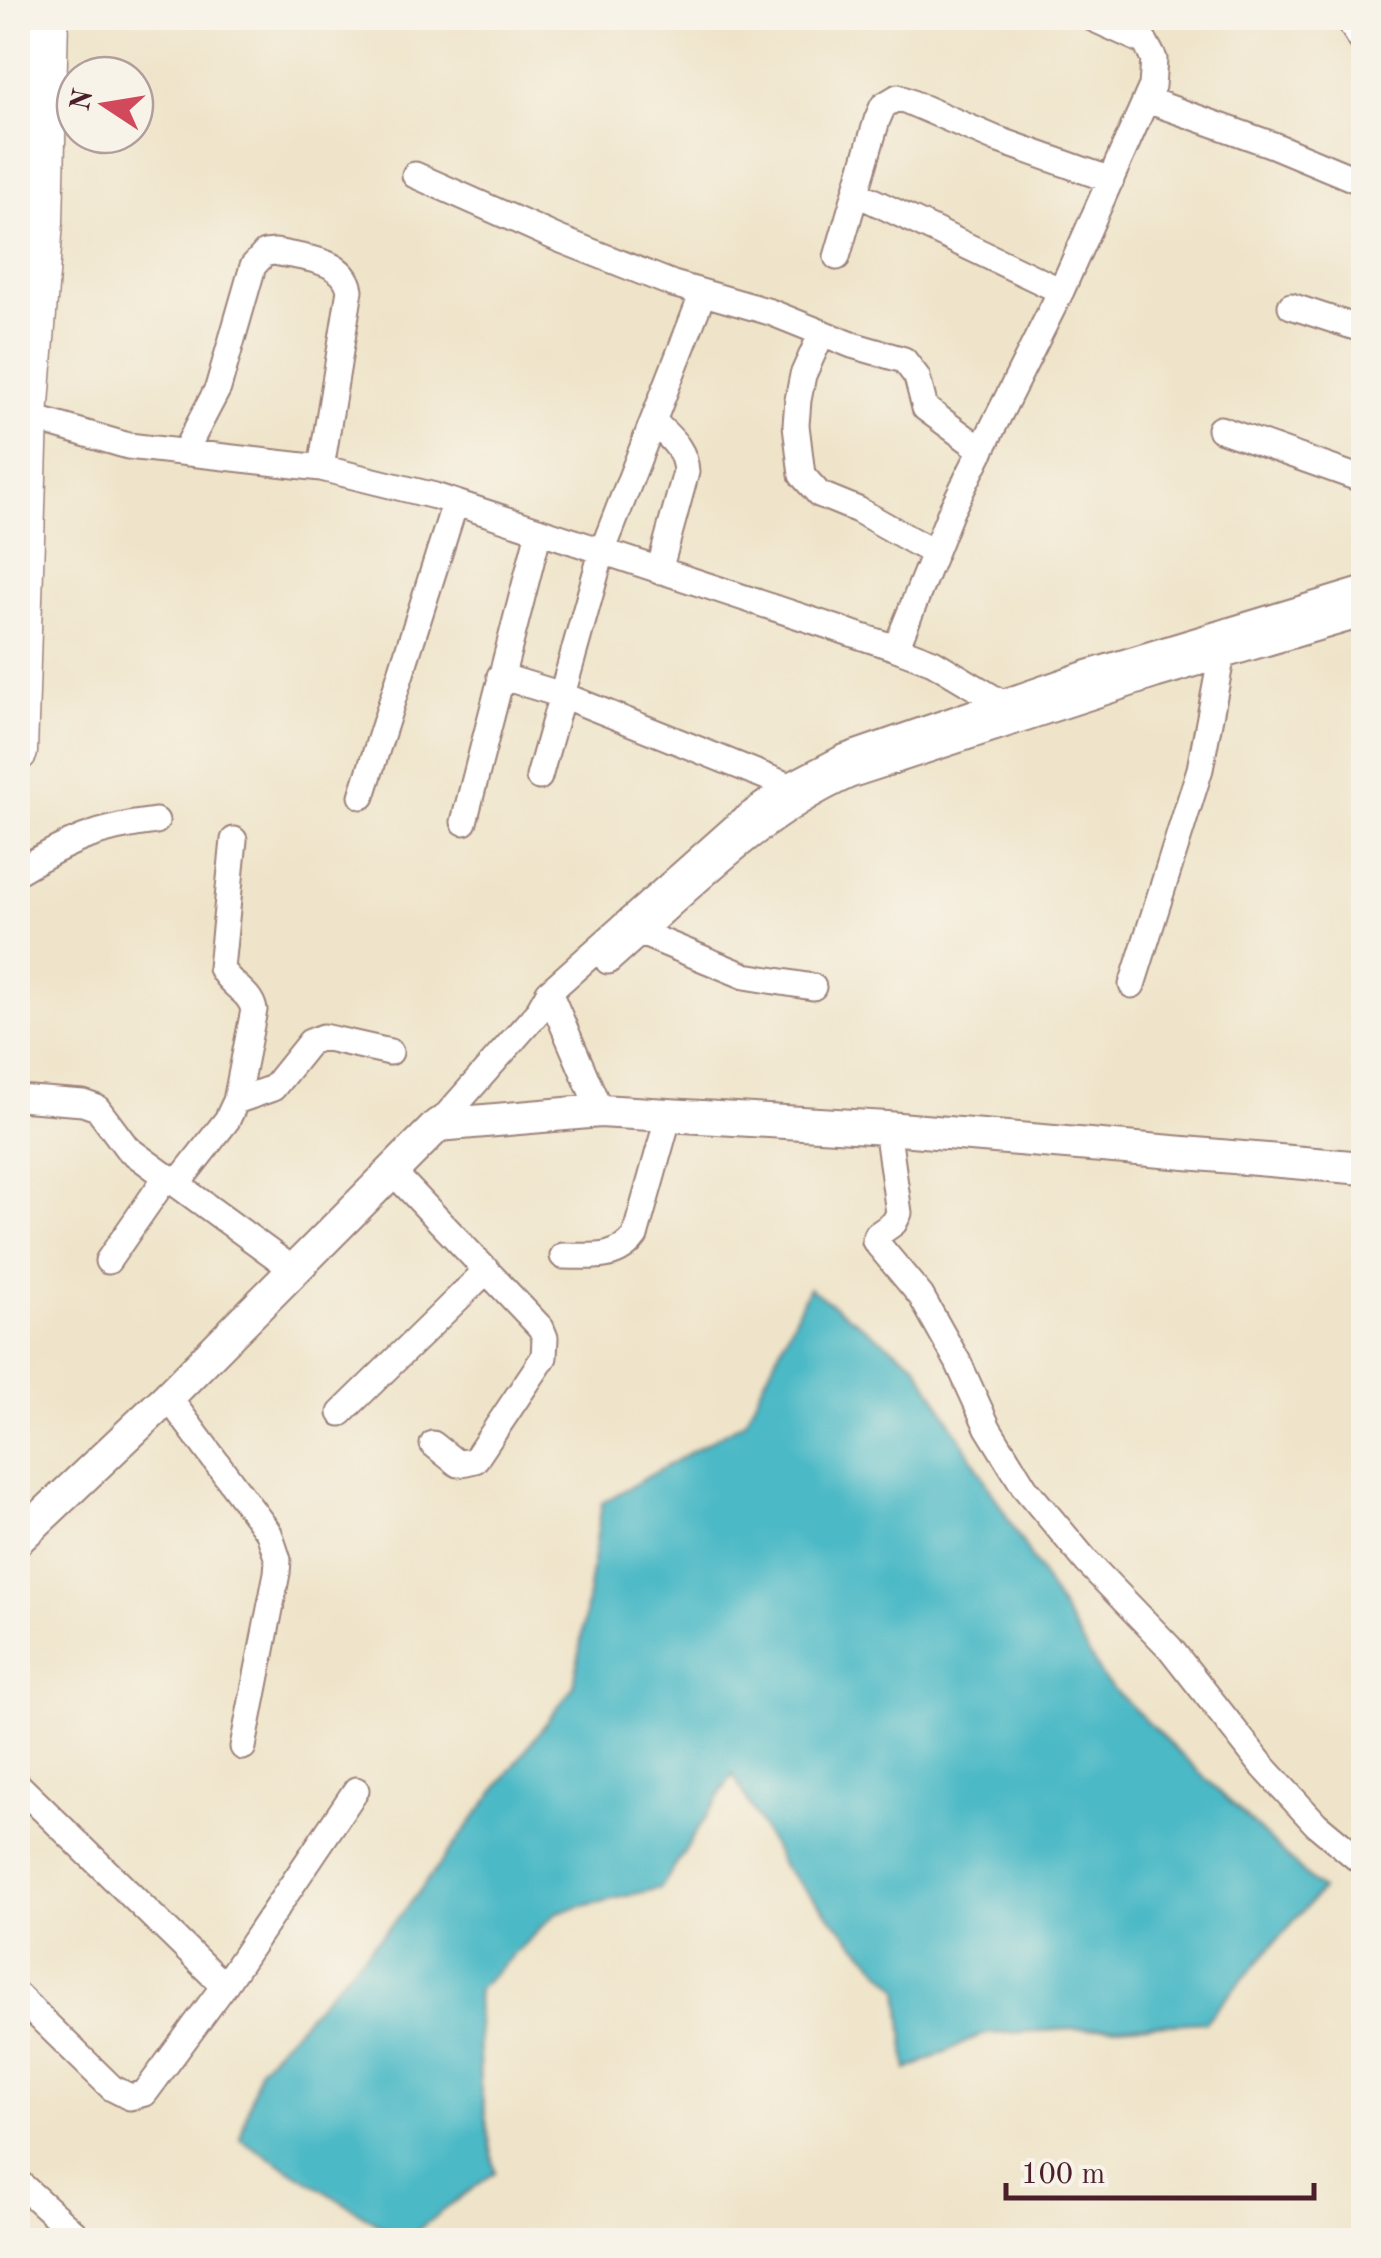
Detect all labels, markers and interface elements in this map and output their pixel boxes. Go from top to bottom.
north arrow [55,55,155,155]
text: N [68,86,100,114]
scale bar [1006,2138,1314,2200]
text: 100 m [1021,2160,1105,2190]

